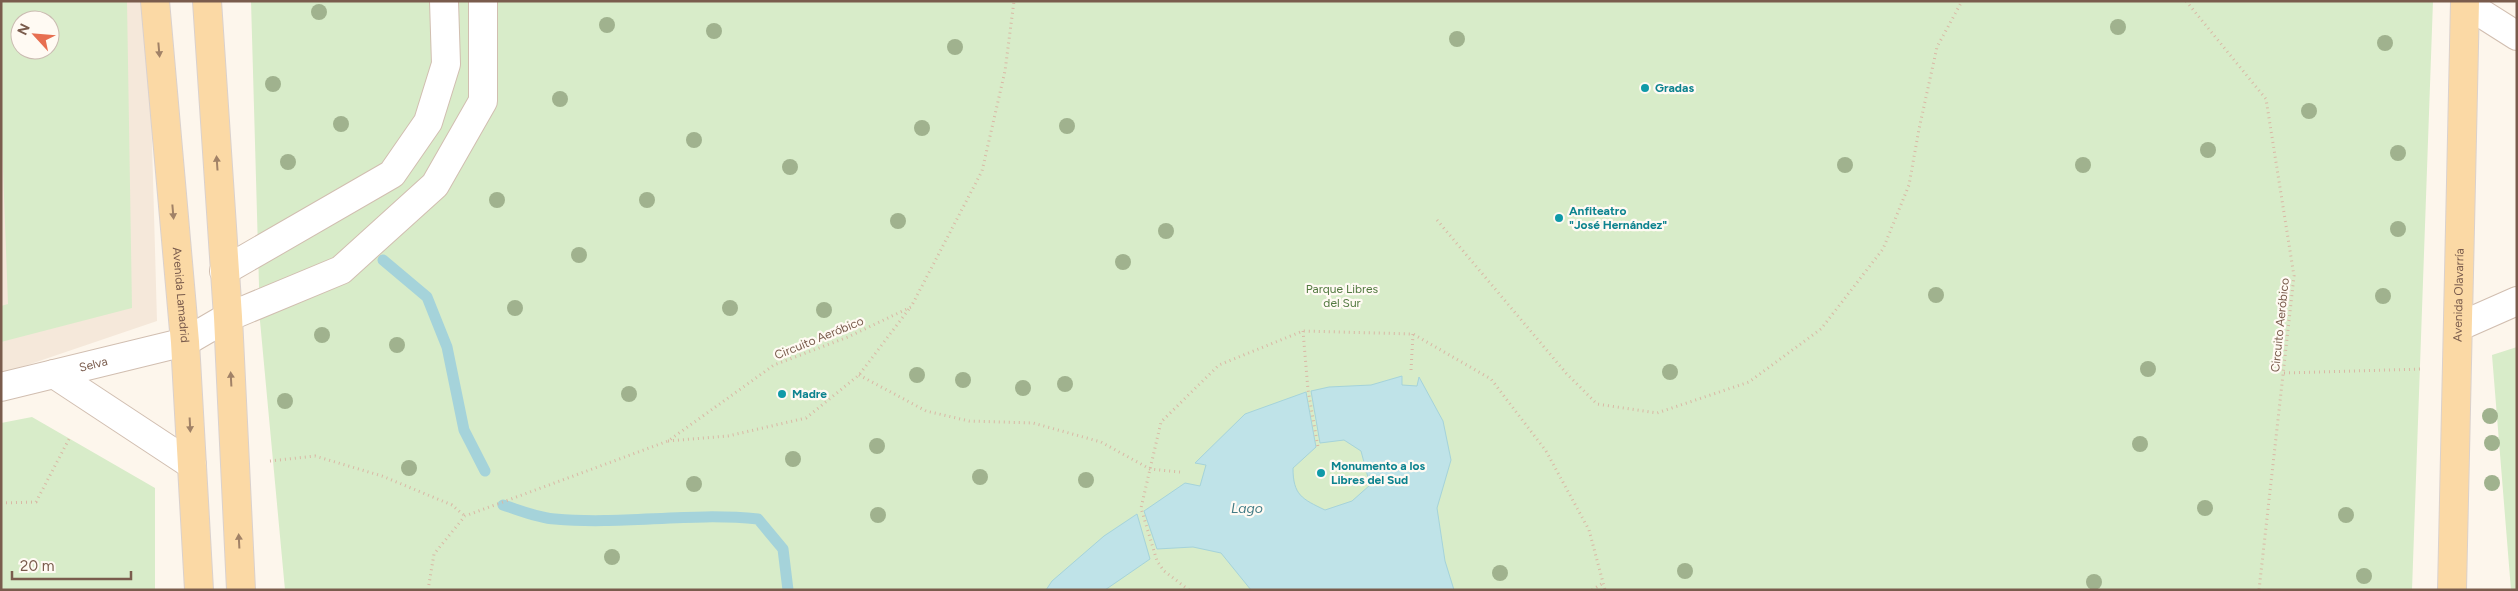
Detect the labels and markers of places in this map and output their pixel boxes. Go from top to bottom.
place label: Gradas [1655,81,1694,95]
marker: Gradas [1639,82,1651,94]
place label: Anfiteatro "José Hernández" [1569,204,1667,232]
marker: Anfiteatro "José Hernández" [1553,212,1565,224]
place label: Madre [792,387,827,401]
marker: Madre [776,388,788,400]
place label: Monumento a los Libres del Sud [1331,459,1426,487]
marker: Monumento a los Libres del Sud [1315,467,1327,479]

